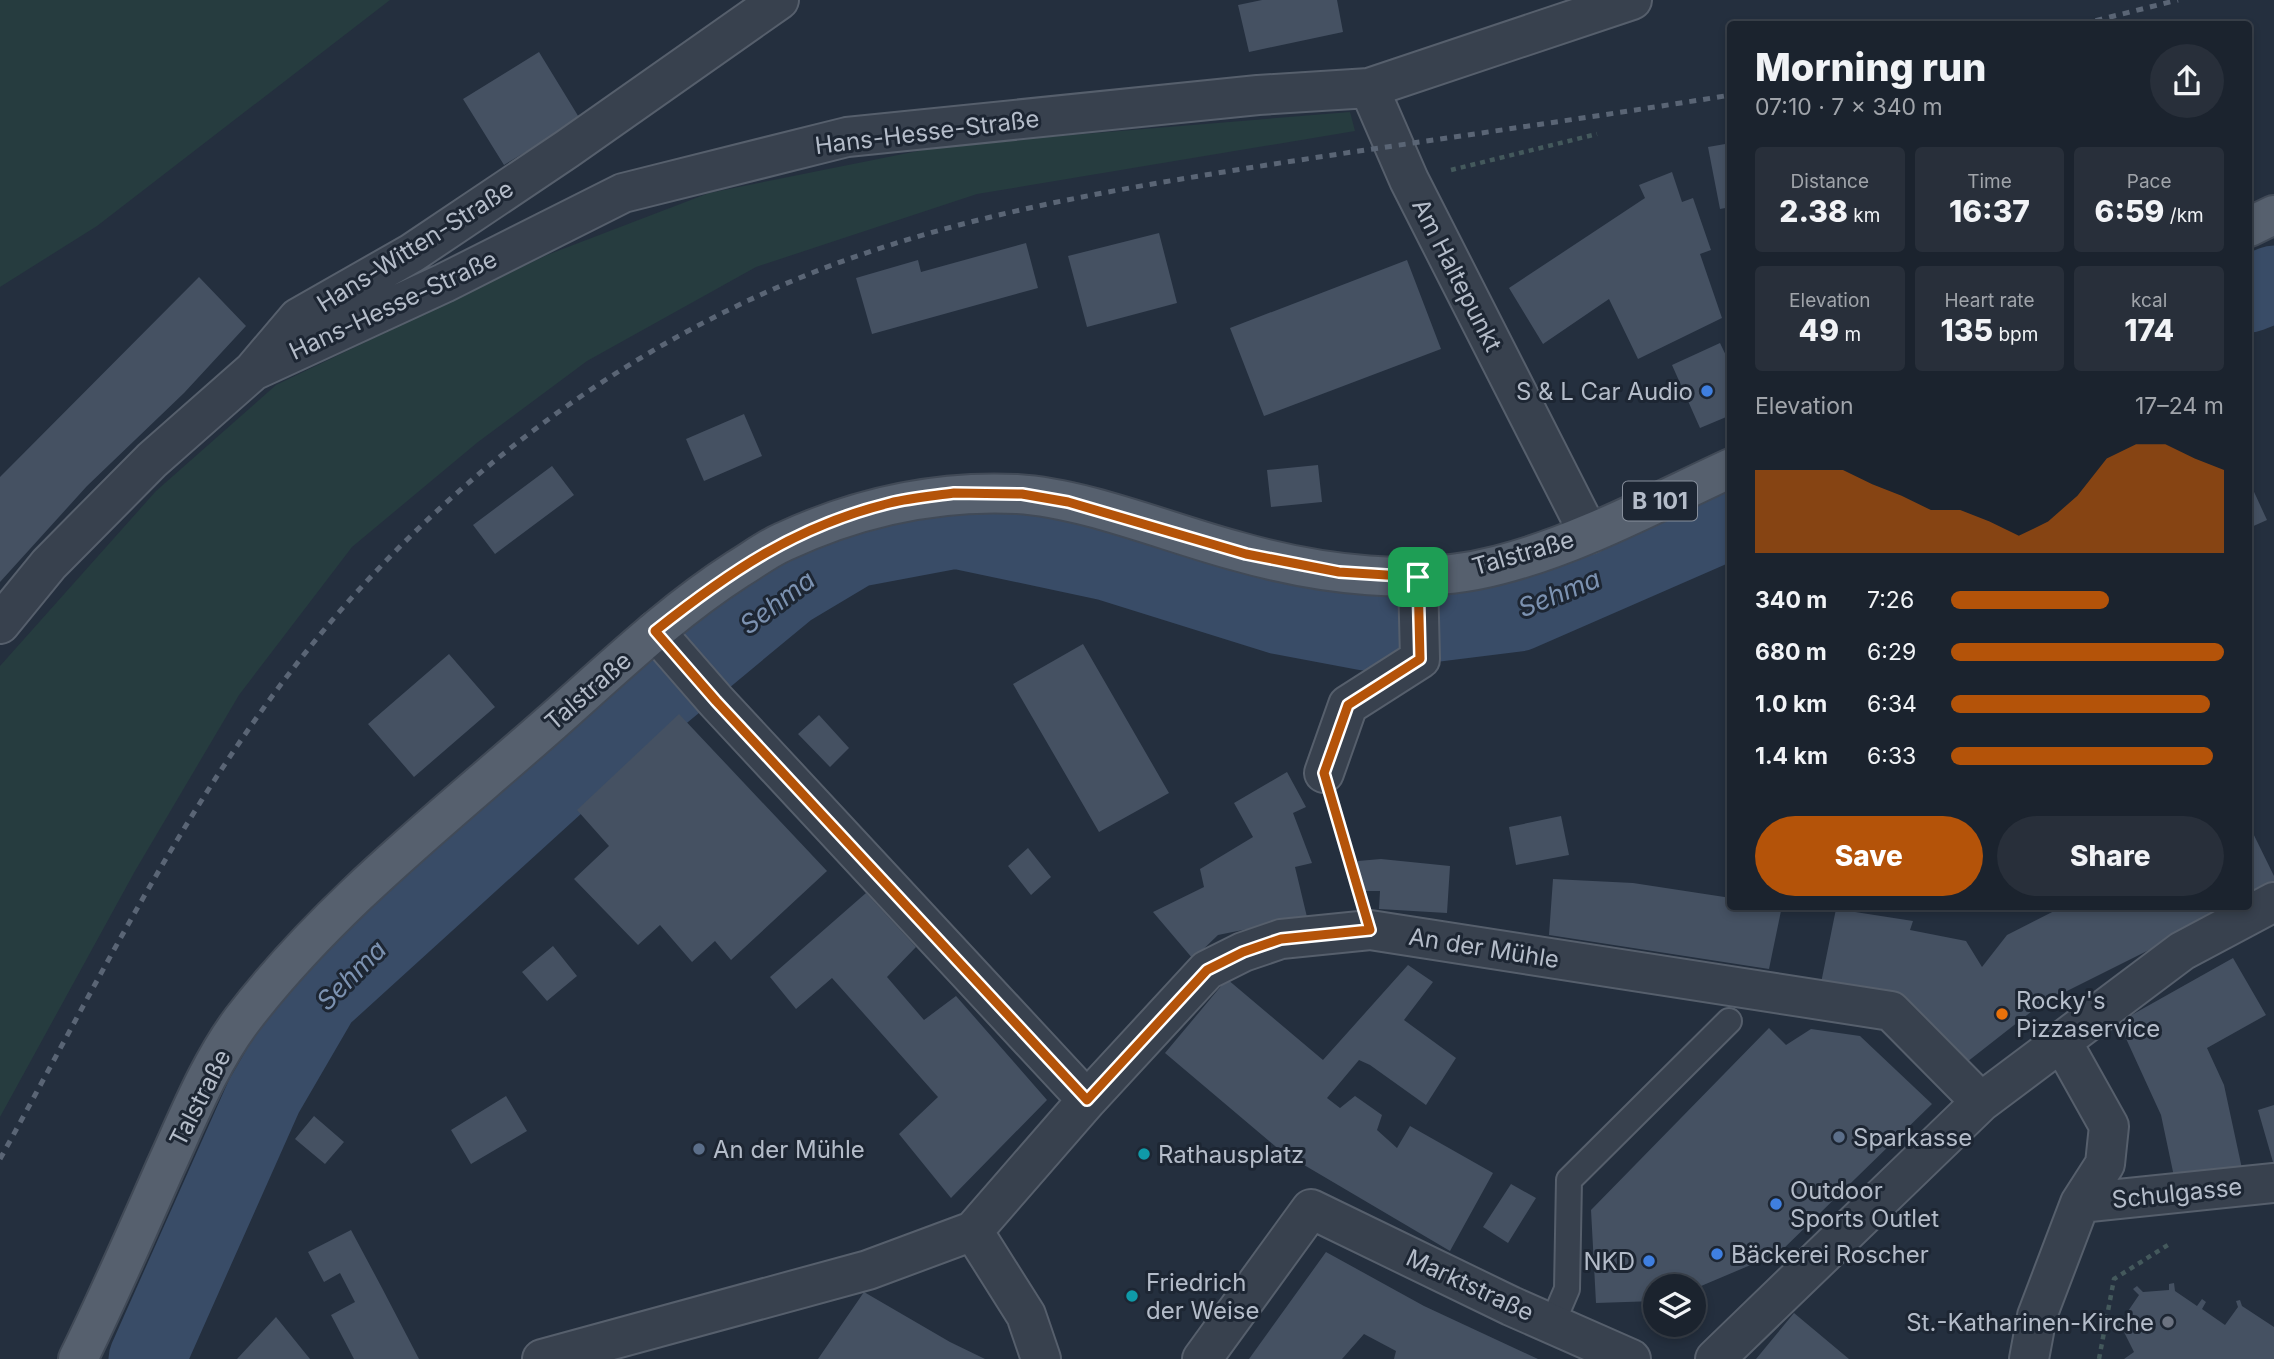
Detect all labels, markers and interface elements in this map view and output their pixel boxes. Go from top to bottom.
text: Morning run [1755,44,1986,90]
button: share [2150,44,2224,118]
text: 07:10 · 7 × 340 m [1755,93,1943,121]
street label: Hans-Hesse-Straße [813,104,1041,160]
text: Distance [1791,170,1869,193]
text: Time [1967,170,2012,193]
text: Pace [2127,170,2172,193]
street label: Hans-Witten-Straße [311,174,519,318]
text: 2.38 [1779,193,1848,229]
text: 16:37 [1949,193,2030,229]
text: 6:59 [2095,193,2164,229]
street label: Am Haltepunkt [1406,194,1508,356]
text: km [1848,204,1880,227]
text: /km [2164,204,2204,227]
street label: Hans-Hesse-Straße [284,244,502,366]
text: Elevation [1789,289,1871,312]
text: Heart rate [1944,289,2034,312]
text: kcal [2131,289,2167,312]
text: 49 [1799,312,1839,348]
text: 135 [1941,312,1993,348]
text: 174 [2124,312,2174,348]
text: m [1839,323,1861,346]
text: bpm [1993,323,2038,346]
place label: S & L Car Audio [1516,377,1693,406]
marker: S & L Car Audio [1699,383,1715,399]
text: Elevation [1755,392,1854,420]
text: 17–24 m [2135,392,2224,420]
road number: B 101 [1623,481,1697,520]
street label: Talstraße [1469,525,1577,581]
pin [1388,547,1448,607]
icon: arrive [1399,558,1437,596]
water label: Sehma [1513,563,1605,623]
water label: Sehma [733,564,821,640]
text: 340 m [1755,586,1827,614]
text: 7:26 [1867,586,1914,614]
text: 680 m [1755,638,1827,666]
text: 6:29 [1867,638,1916,666]
street label: Talstraße [539,646,637,736]
text: 1.0 km [1755,690,1827,718]
text: 6:34 [1867,690,1917,718]
text: 1.4 km [1755,742,1828,770]
text: 6:33 [1867,742,1916,770]
button: Save [1755,816,1983,896]
button: Share [1997,816,2224,896]
street label: An der Mühle [1407,922,1561,974]
water label: Sehma [310,934,392,1016]
place label: Rocky's Pizzaservice [2016,986,2160,1043]
marker: Rocky's Pizzaservice [1994,1006,2010,1022]
street label: Talstraße [163,1045,237,1151]
place label: Sparkasse [1853,1123,1972,1152]
marker: Sparkasse [1831,1129,1847,1145]
place label: An der Mühle [713,1135,865,1164]
place label: Rathausplatz [1158,1140,1304,1169]
marker: An der Mühle [691,1141,707,1157]
marker: Rathausplatz [1136,1146,1152,1162]
street label: Schulgasse [2110,1172,2244,1214]
place label: Outdoor Sports Outlet [1790,1176,1939,1233]
marker: Outdoor Sports Outlet [1768,1196,1784,1212]
place label: Bäckerei Roscher [1731,1240,1929,1269]
street label: Marktstraße [1402,1243,1538,1327]
marker: Bäckerei Roscher [1709,1246,1725,1262]
place label: NKD [1583,1247,1635,1276]
marker: NKD [1641,1253,1657,1269]
place label: Friedrich der Weise [1146,1268,1259,1325]
map controls [1643,1274,1706,1337]
button: layers [1643,1274,1706,1337]
marker: Friedrich der Weise [1124,1288,1140,1304]
place label: St.-Katharinen-Kirche [1906,1308,2154,1337]
marker: St.-Katharinen-Kirche [2160,1314,2176,1330]

